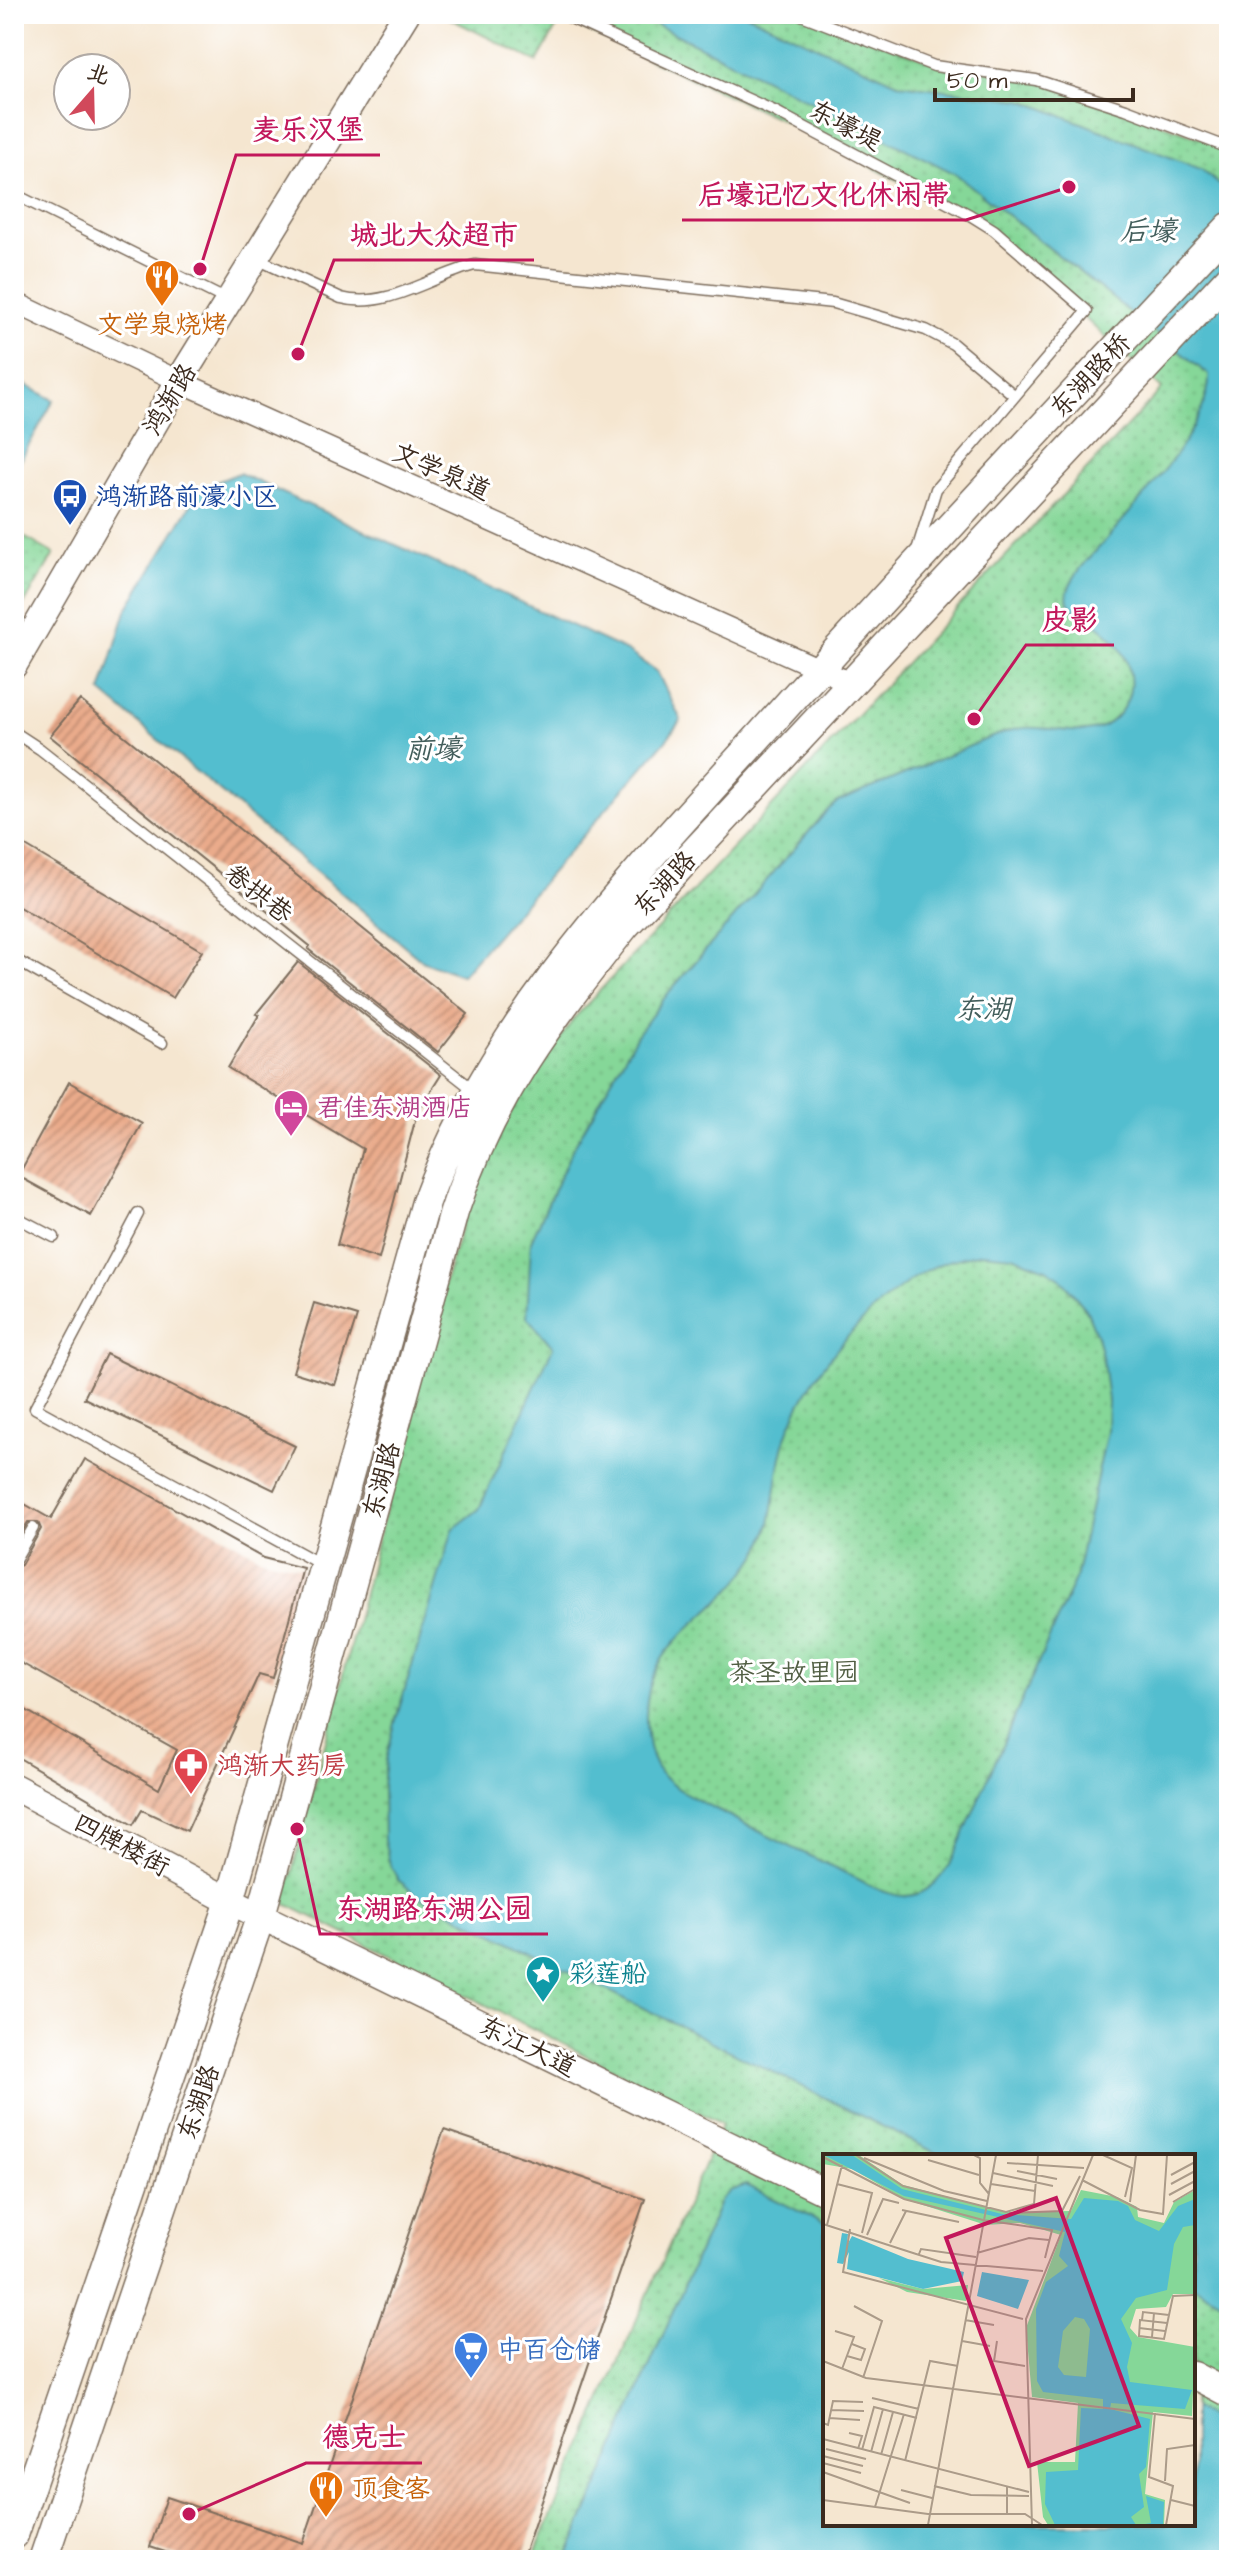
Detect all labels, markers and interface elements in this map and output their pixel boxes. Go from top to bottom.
north arrow [52,52,132,132]
scale bar [935,52,1133,102]
text: 北 [83,56,114,93]
text: 50 m [947,64,1008,98]
street label: 东壕堤 [803,92,888,160]
callout: 麦乐汉堡 [236,103,380,155]
text: 麦乐汉堡 [252,111,364,150]
callout: 后壕记忆文化休闲带 [682,168,966,220]
text: 后壕记忆文化休闲带 [698,176,950,215]
callout: 城北大众超市 [334,208,534,260]
water label: 后壕 [1120,212,1179,251]
text: 城北大众超市 [350,216,518,255]
restaurant icon: 文学泉烧烤 [143,258,181,308]
place label: 文学泉烧烤 [97,307,227,343]
street label: 东湖路桥 [1042,325,1139,426]
street label: 鸿渐路 [134,357,205,442]
street label: 文学泉道 [387,434,496,510]
bus stop icon: 鸿渐路前濠小区 [51,477,89,527]
place label: 鸿渐路前濠小区 [96,479,278,515]
callout: 皮影 [1026,593,1114,645]
text: 皮影 [1042,601,1098,640]
water label: 前壕 [405,730,464,769]
street label: 东湖路 [625,843,704,924]
street label: 卷拱巷 [217,856,300,932]
water label: 东湖 [955,990,1014,1029]
hotel icon: 君佳东湖酒店 [272,1088,310,1138]
place label: 君佳东湖酒店 [317,1090,473,1126]
street label: 东湖路 [354,1438,409,1523]
park label: 茶圣故里园 [729,1655,859,1691]
pharmacy icon: 鸿渐大药房 [172,1746,210,1796]
place label: 鸿渐大药房 [217,1748,347,1784]
street label: 四牌楼街 [67,1805,176,1885]
callout: 东湖路东湖公园 [320,1882,548,1934]
text: 东湖路东湖公园 [336,1890,532,1929]
place icon: 彩莲船 [524,1954,562,2004]
place label: 彩莲船 [569,1956,647,1992]
street label: 东江大道 [473,2008,582,2086]
street label: 东湖路 [169,2060,229,2145]
inset map [823,2154,1195,2526]
supermarket icon: 中百仓储 [452,2330,490,2380]
place label: 中百仓储 [497,2332,601,2368]
callout: 德克士 [306,2411,422,2463]
text: 德克士 [322,2418,406,2457]
restaurant icon: 顶食客 [307,2469,345,2519]
place label: 顶食客 [352,2471,430,2507]

